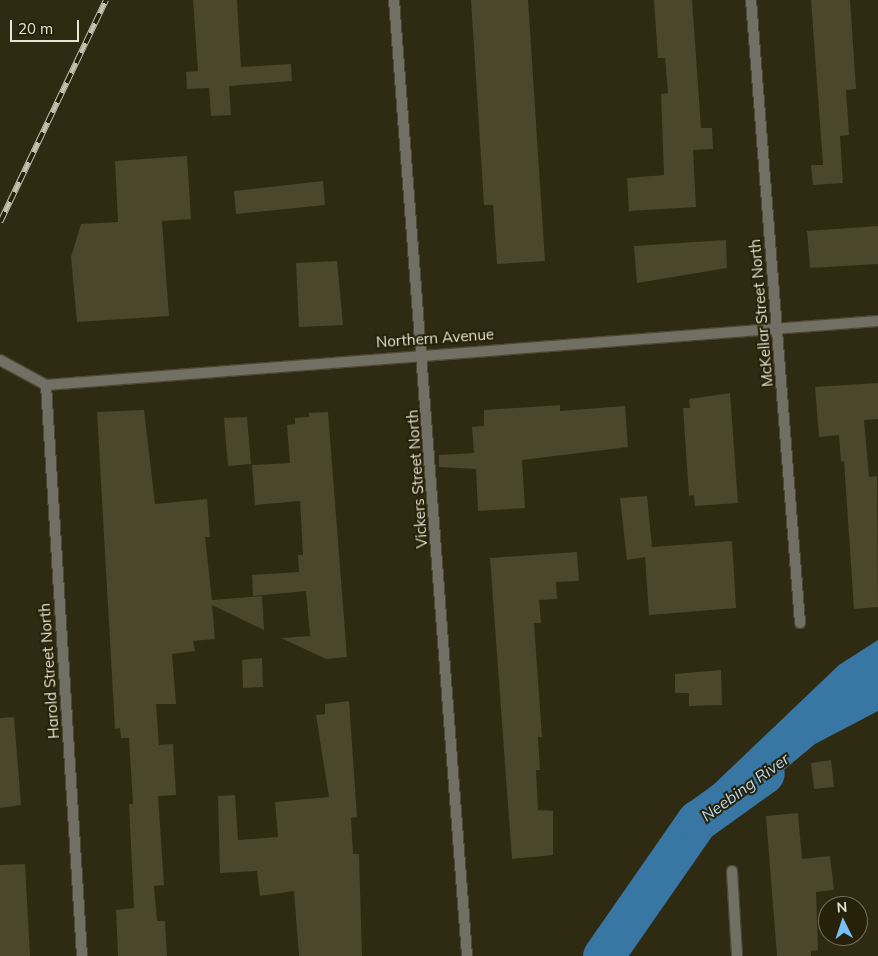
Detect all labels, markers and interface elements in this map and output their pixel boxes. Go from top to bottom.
scale bar [12,10,81,42]
text: 20 m [18,19,53,38]
street label: McKellar Street North [746,238,776,388]
street label: Northern Avenue [375,325,495,351]
street label: Vickers Street North [403,409,431,549]
street label: Harold Street North [35,603,63,739]
water label: Neebing River [697,749,793,825]
north arrow [818,896,868,946]
text: N [836,898,848,916]

